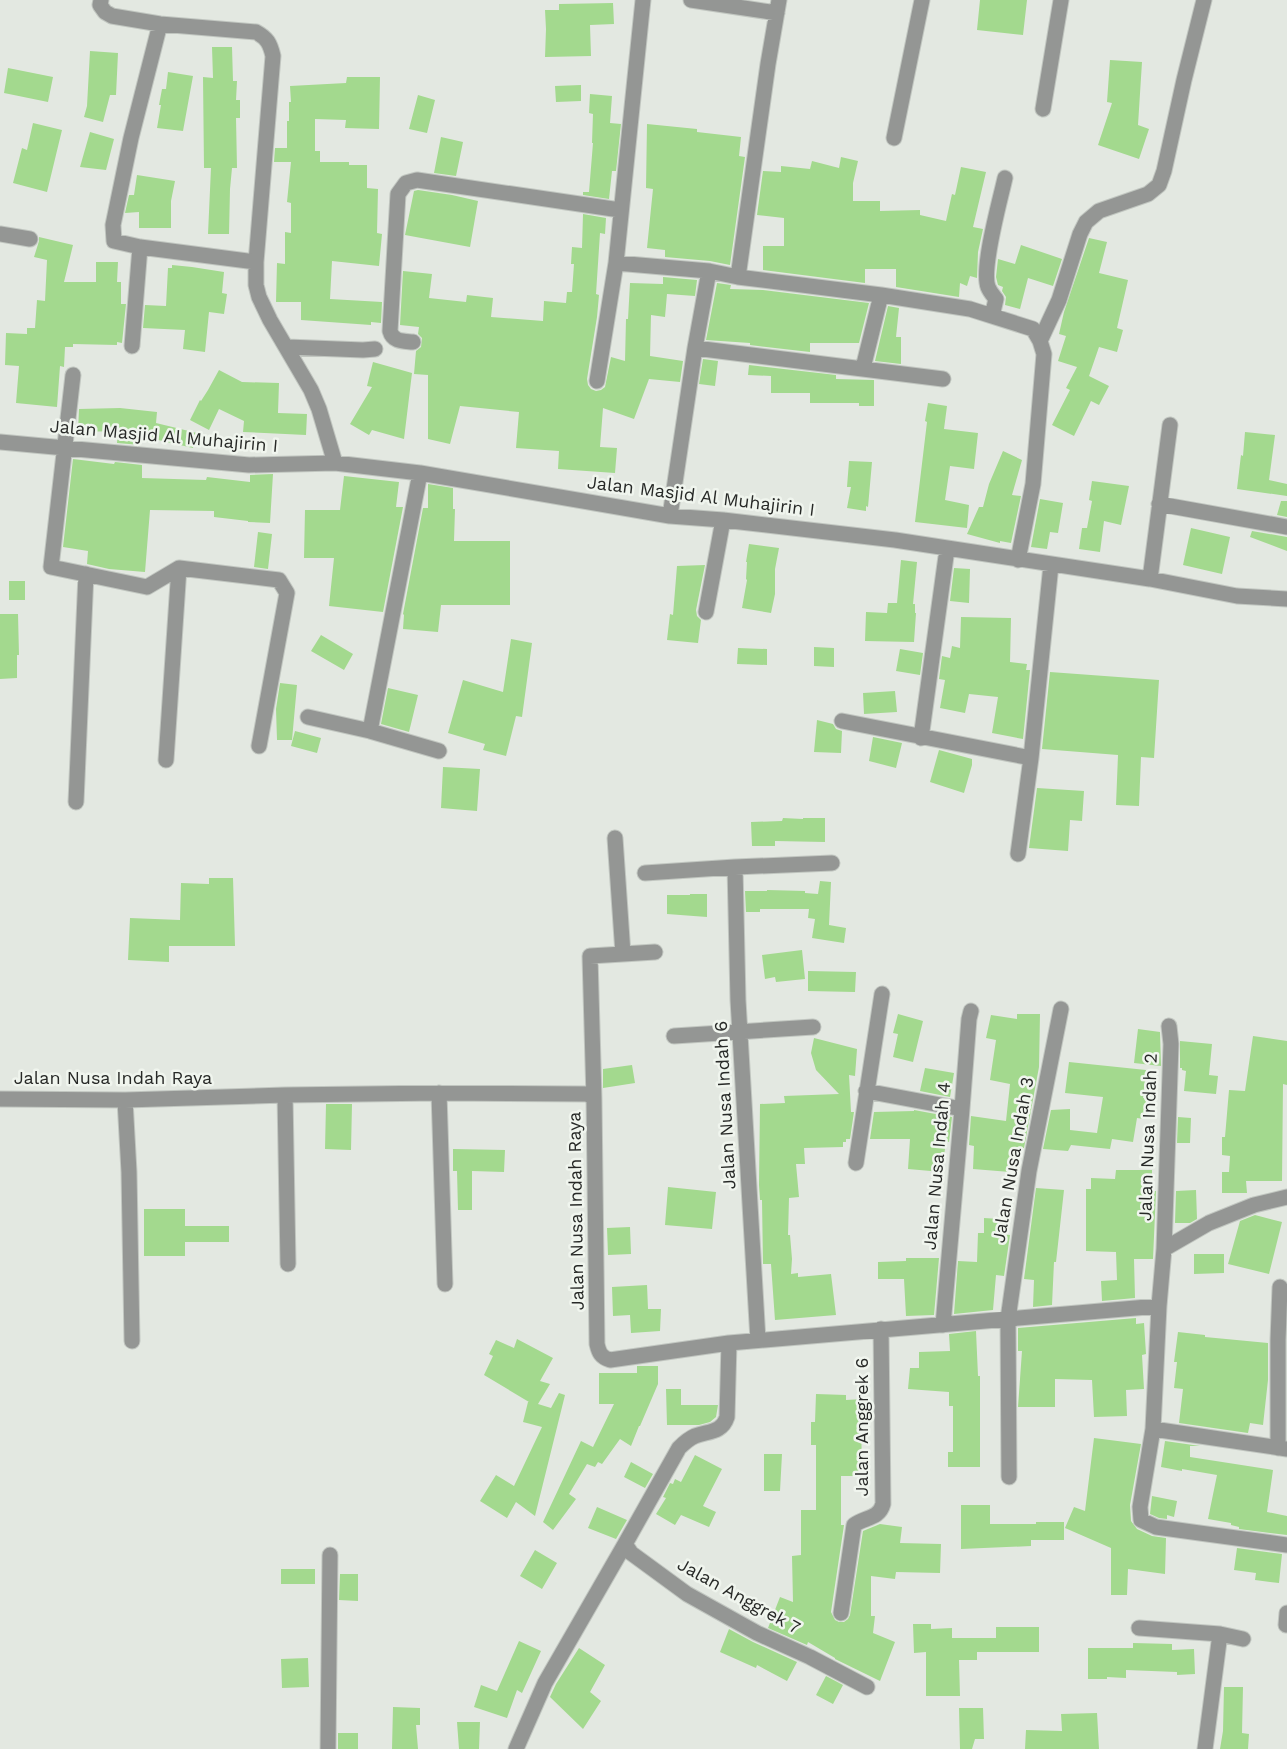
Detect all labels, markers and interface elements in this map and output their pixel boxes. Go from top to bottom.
street label: Jalan Masjid Al Muhajirin I [49,415,279,456]
street label: Jalan Masjid Al Muhajirin I [586,471,816,520]
street label: Jalan Nusa Indah 6 [710,1020,739,1190]
street label: Jalan Nusa Indah 2 [1134,1053,1161,1221]
street label: Jalan Nusa Indah Raya [14,1067,212,1088]
street label: Jalan Nusa Indah 3 [988,1075,1037,1245]
street label: Jalan Nusa Indah 4 [919,1081,954,1251]
street label: Jalan Nusa Indah Raya [563,1112,588,1310]
street label: Jalan Anggrek 6 [851,1358,872,1496]
street label: Jalan Anggrek 7 [674,1553,804,1638]

